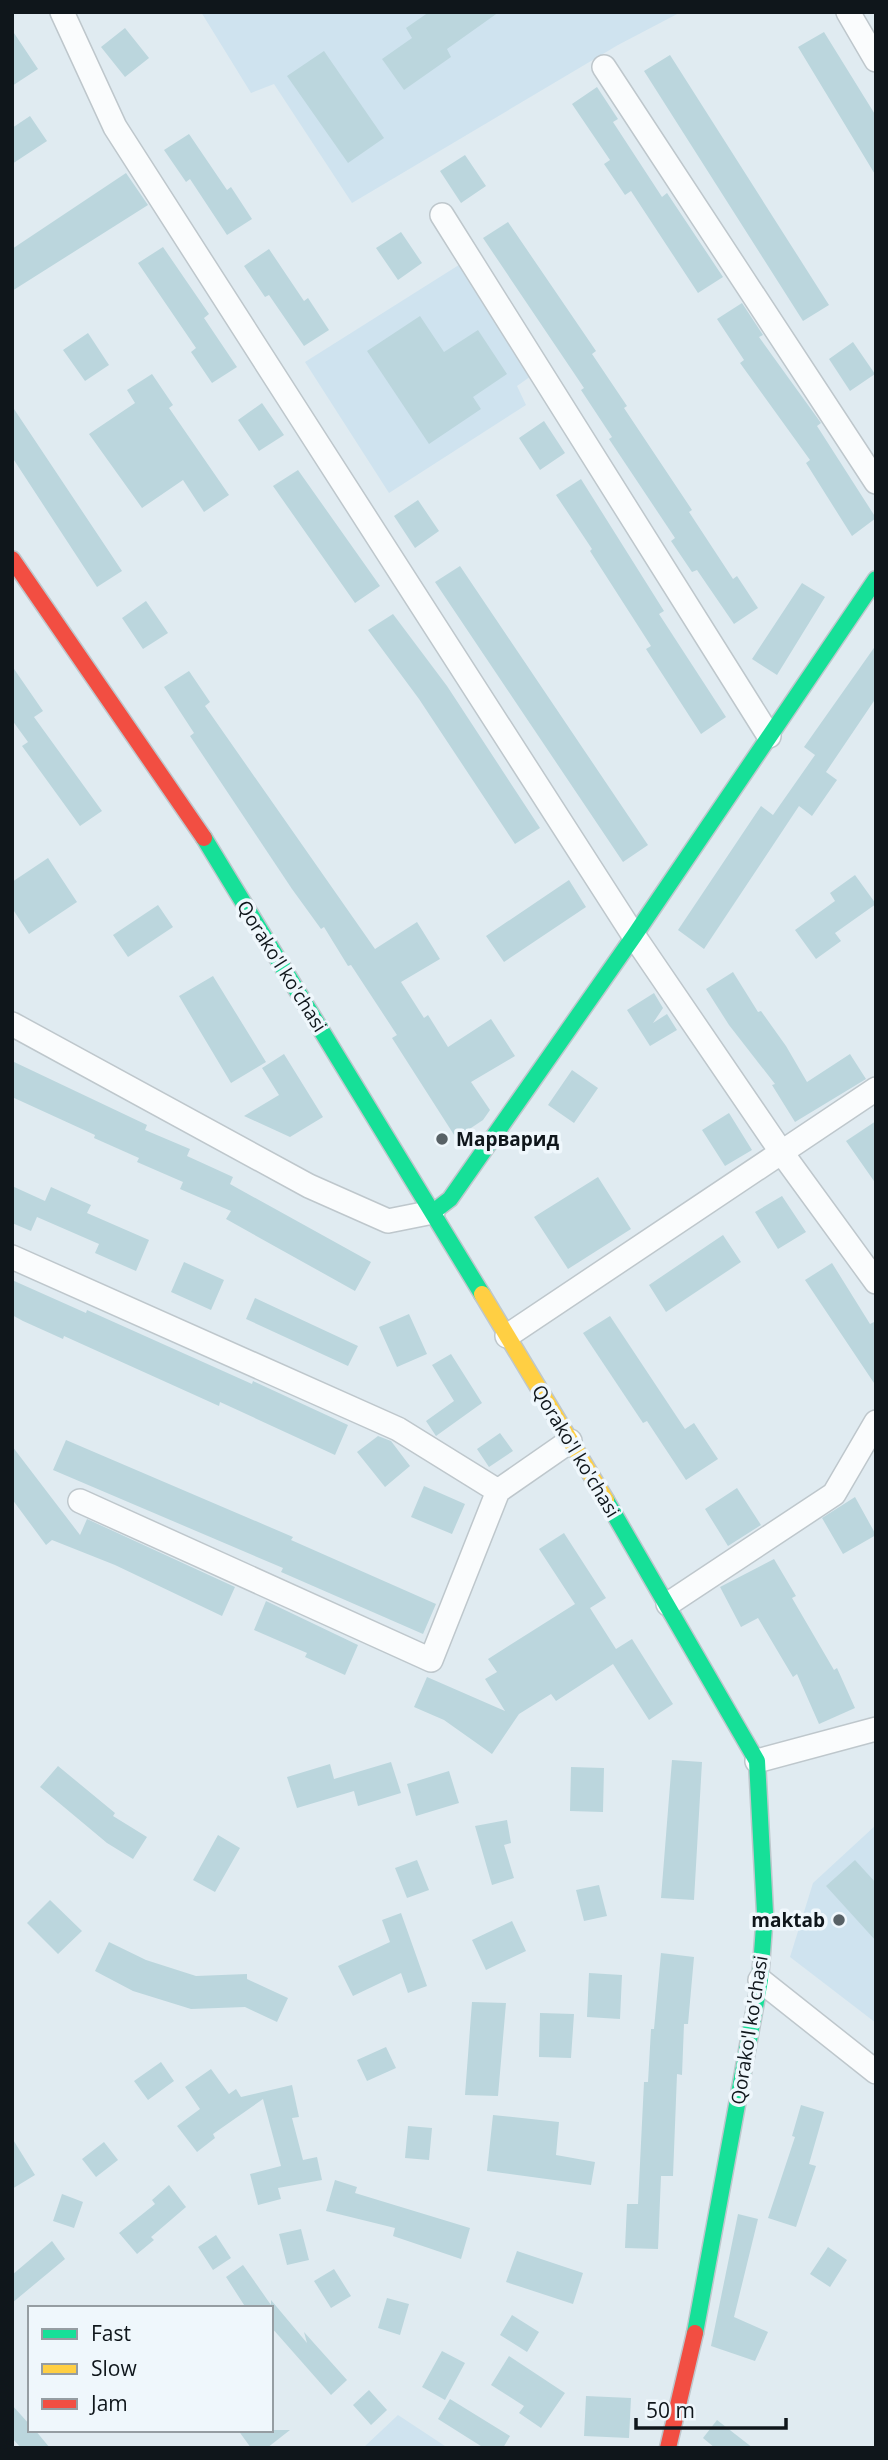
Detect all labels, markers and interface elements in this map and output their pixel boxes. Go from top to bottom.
street label: Qorako'l ko'chasi [231,895,333,1037]
place label: Марварид [456,1126,560,1152]
marker: Марварид [434,1131,450,1147]
street label: Qorako'l ko'chasi [526,1380,626,1522]
place label: maktab [751,1907,825,1933]
marker: maktab [831,1912,847,1928]
street label: Qorako'l ko'chasi [724,1954,774,2106]
legend [28,2306,273,2432]
text: Fast [91,2319,131,2347]
text: Slow [91,2354,137,2382]
scale bar [636,2386,786,2430]
text: Jam [89,2389,128,2417]
text: 50 m [646,2396,695,2424]

